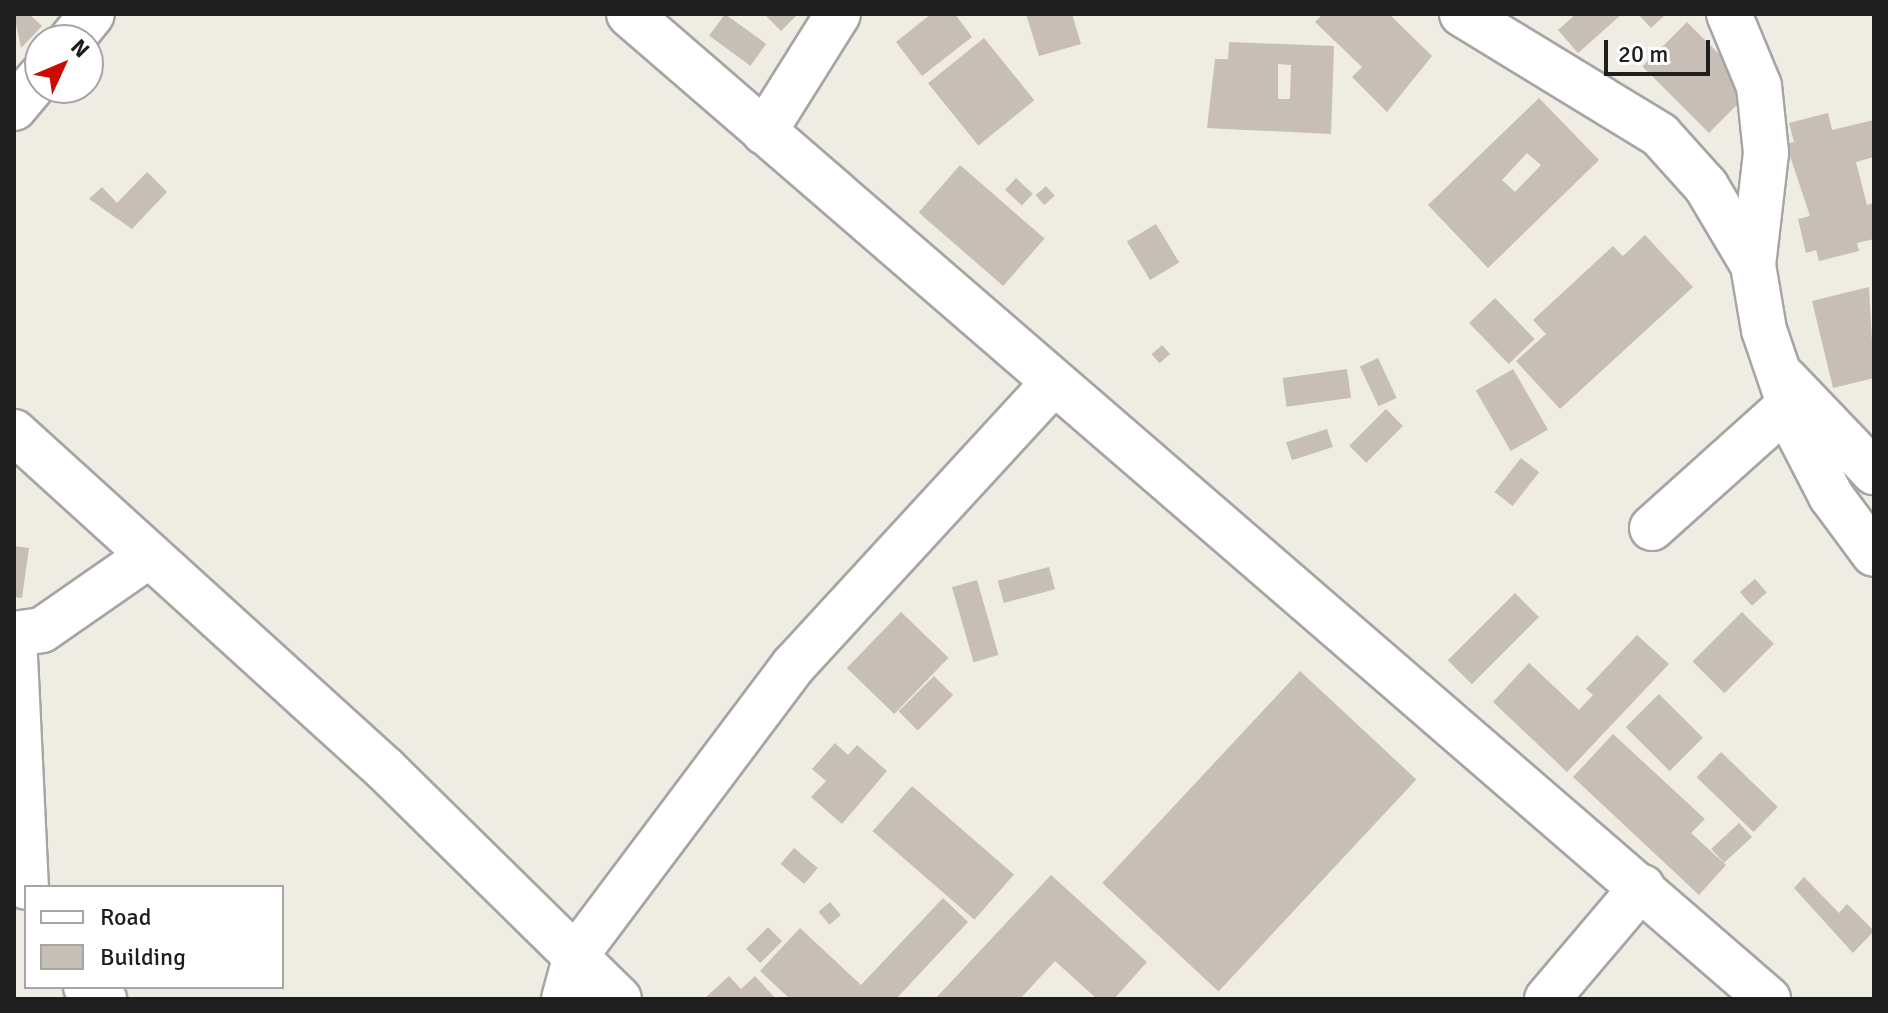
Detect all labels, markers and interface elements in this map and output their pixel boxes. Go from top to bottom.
north arrow [24,24,104,104]
scale bar [1608,24,1714,74]
text: N [65,33,95,63]
text: 20 m [1618,39,1668,69]
legend [24,885,284,989]
text: Road [100,902,151,932]
text: Building [100,942,186,972]

